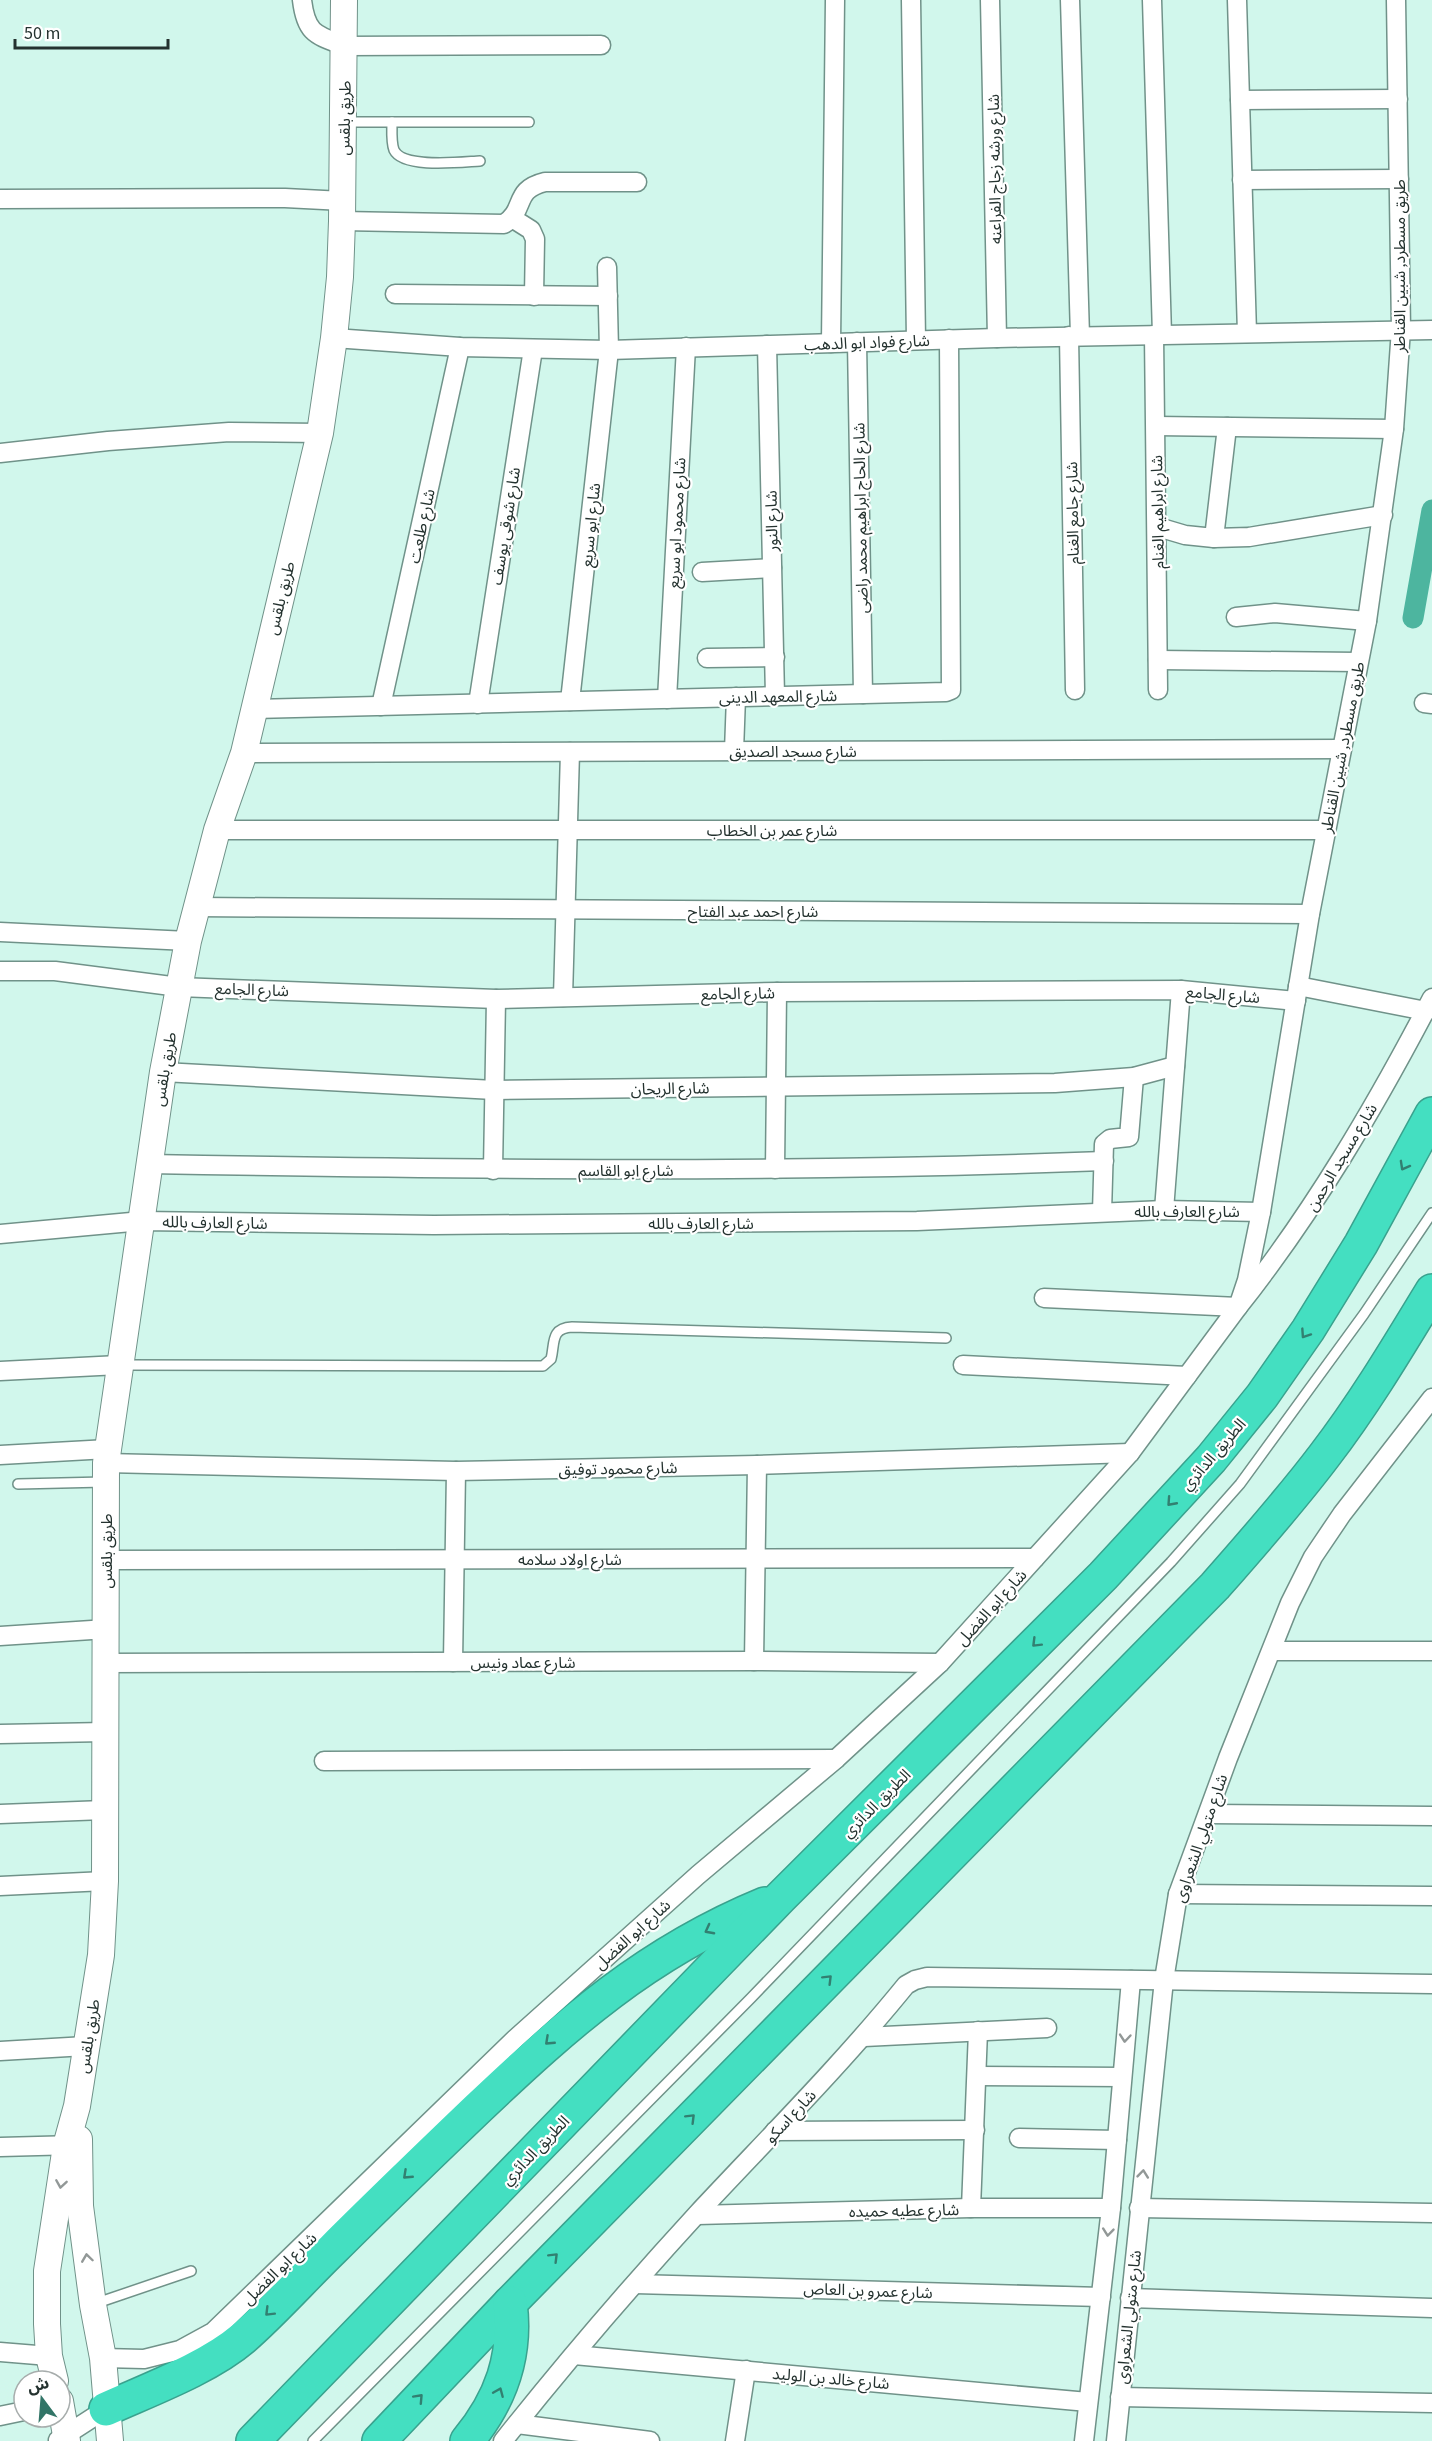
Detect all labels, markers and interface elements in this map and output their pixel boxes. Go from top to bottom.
scale bar [15,12,168,50]
text: 50 m [24,21,60,46]
street label: طريق بلقس [333,80,357,156]
street label: شارع ورشه زجاج الفراعنه [983,94,1008,244]
street label: طريق مسطرد, شبين القناطر [1389,179,1411,354]
street label: شارع فواد ابو الدهب [804,330,930,357]
street label: شارع الحاج ابراهيم محمد راضى [848,422,875,614]
street label: شارع ابراهيم الغنام [1146,455,1171,569]
street label: شارع محمود ابو سريع [663,457,692,589]
street label: شارع جامع الغنام [1061,461,1086,565]
street label: شارع شوقى يوسف [486,466,527,587]
street label: شارع ابو سريع [576,482,607,569]
street label: شارع طلعت [403,487,442,566]
street label: شارع النور [760,490,785,553]
street label: طريق بلقس [261,559,301,637]
street label: طريق مسطرد, شبين القناطر [1315,660,1370,836]
street label: شارع المعهد الدينى [719,685,837,710]
street label: شارع مسجد الصديق [729,741,857,764]
street label: شارع عمر بن الخطاب [707,820,837,843]
street label: شارع احمد عبد الفتاح [688,901,818,924]
street label: شارع الجامع [215,978,289,1003]
street label: شارع الجامع [1185,981,1261,1010]
street label: شارع الجامع [701,982,775,1007]
street label: طريق بلقس [148,1030,182,1108]
street label: شارع الريحان [630,1077,710,1102]
street label: شارع مسجد الرحمن [1301,1099,1384,1216]
street label: شارع ابو القاسم [578,1160,674,1183]
one-way arrow [1400,1160,1411,1170]
street label: شارع العارف بالله [1134,1201,1240,1224]
street label: شارع العارف بالله [162,1211,268,1236]
street label: شارع العارف بالله [648,1213,754,1236]
one-way arrow [1301,1327,1312,1338]
street label: الطريق الدائري [1176,1414,1252,1496]
street label: شارع محمود توفيق [558,1457,678,1482]
one-way arrow [1167,1496,1178,1506]
street label: طريق بلقس [96,1513,118,1588]
street label: شارع اولاد سلامه [518,1549,622,1572]
street label: شارع ابو الفضل [951,1565,1033,1651]
one-way arrow [1032,1637,1043,1647]
street label: شارع عماد ونيس [471,1652,575,1675]
street label: الطريق الدائري [837,1764,917,1844]
street label: شارع متولي الشعراوى [1169,1771,1234,1906]
street label: شارع ابو الفضل [590,1894,676,1976]
one-way arrow [704,1923,715,1934]
one-way arrow [820,1976,831,1987]
street label: طريق بلقس [72,1997,106,2075]
one-way arrow [1119,2033,1132,2042]
one-way arrow [545,2034,556,2045]
street label: شارع اسكو [760,2085,822,2149]
street label: الطريق الدائري [497,2111,575,2191]
one-way arrow [684,2115,695,2125]
one-way arrow [404,2168,414,2179]
one-way arrow [1136,2169,1149,2178]
one-way arrow [55,2179,67,2188]
street label: شارع عطيه حميده [849,2199,959,2224]
street label: شارع ابو الفضل [238,2227,323,2311]
one-way arrow [1102,2228,1115,2237]
street label: شارع متولي الشعراوى [1111,2249,1148,2385]
one-way arrow [81,2254,93,2263]
one-way arrow [547,2254,558,2265]
street label: شارع عمرو بن العاص [803,2278,933,2305]
one-way arrow [265,2305,276,2316]
street label: شارع خالد بن الوليد [771,2363,890,2396]
north arrow [12,2369,72,2429]
text: ش [25,2372,52,2399]
one-way arrow [492,2388,504,2399]
one-way arrow [412,2395,423,2406]

